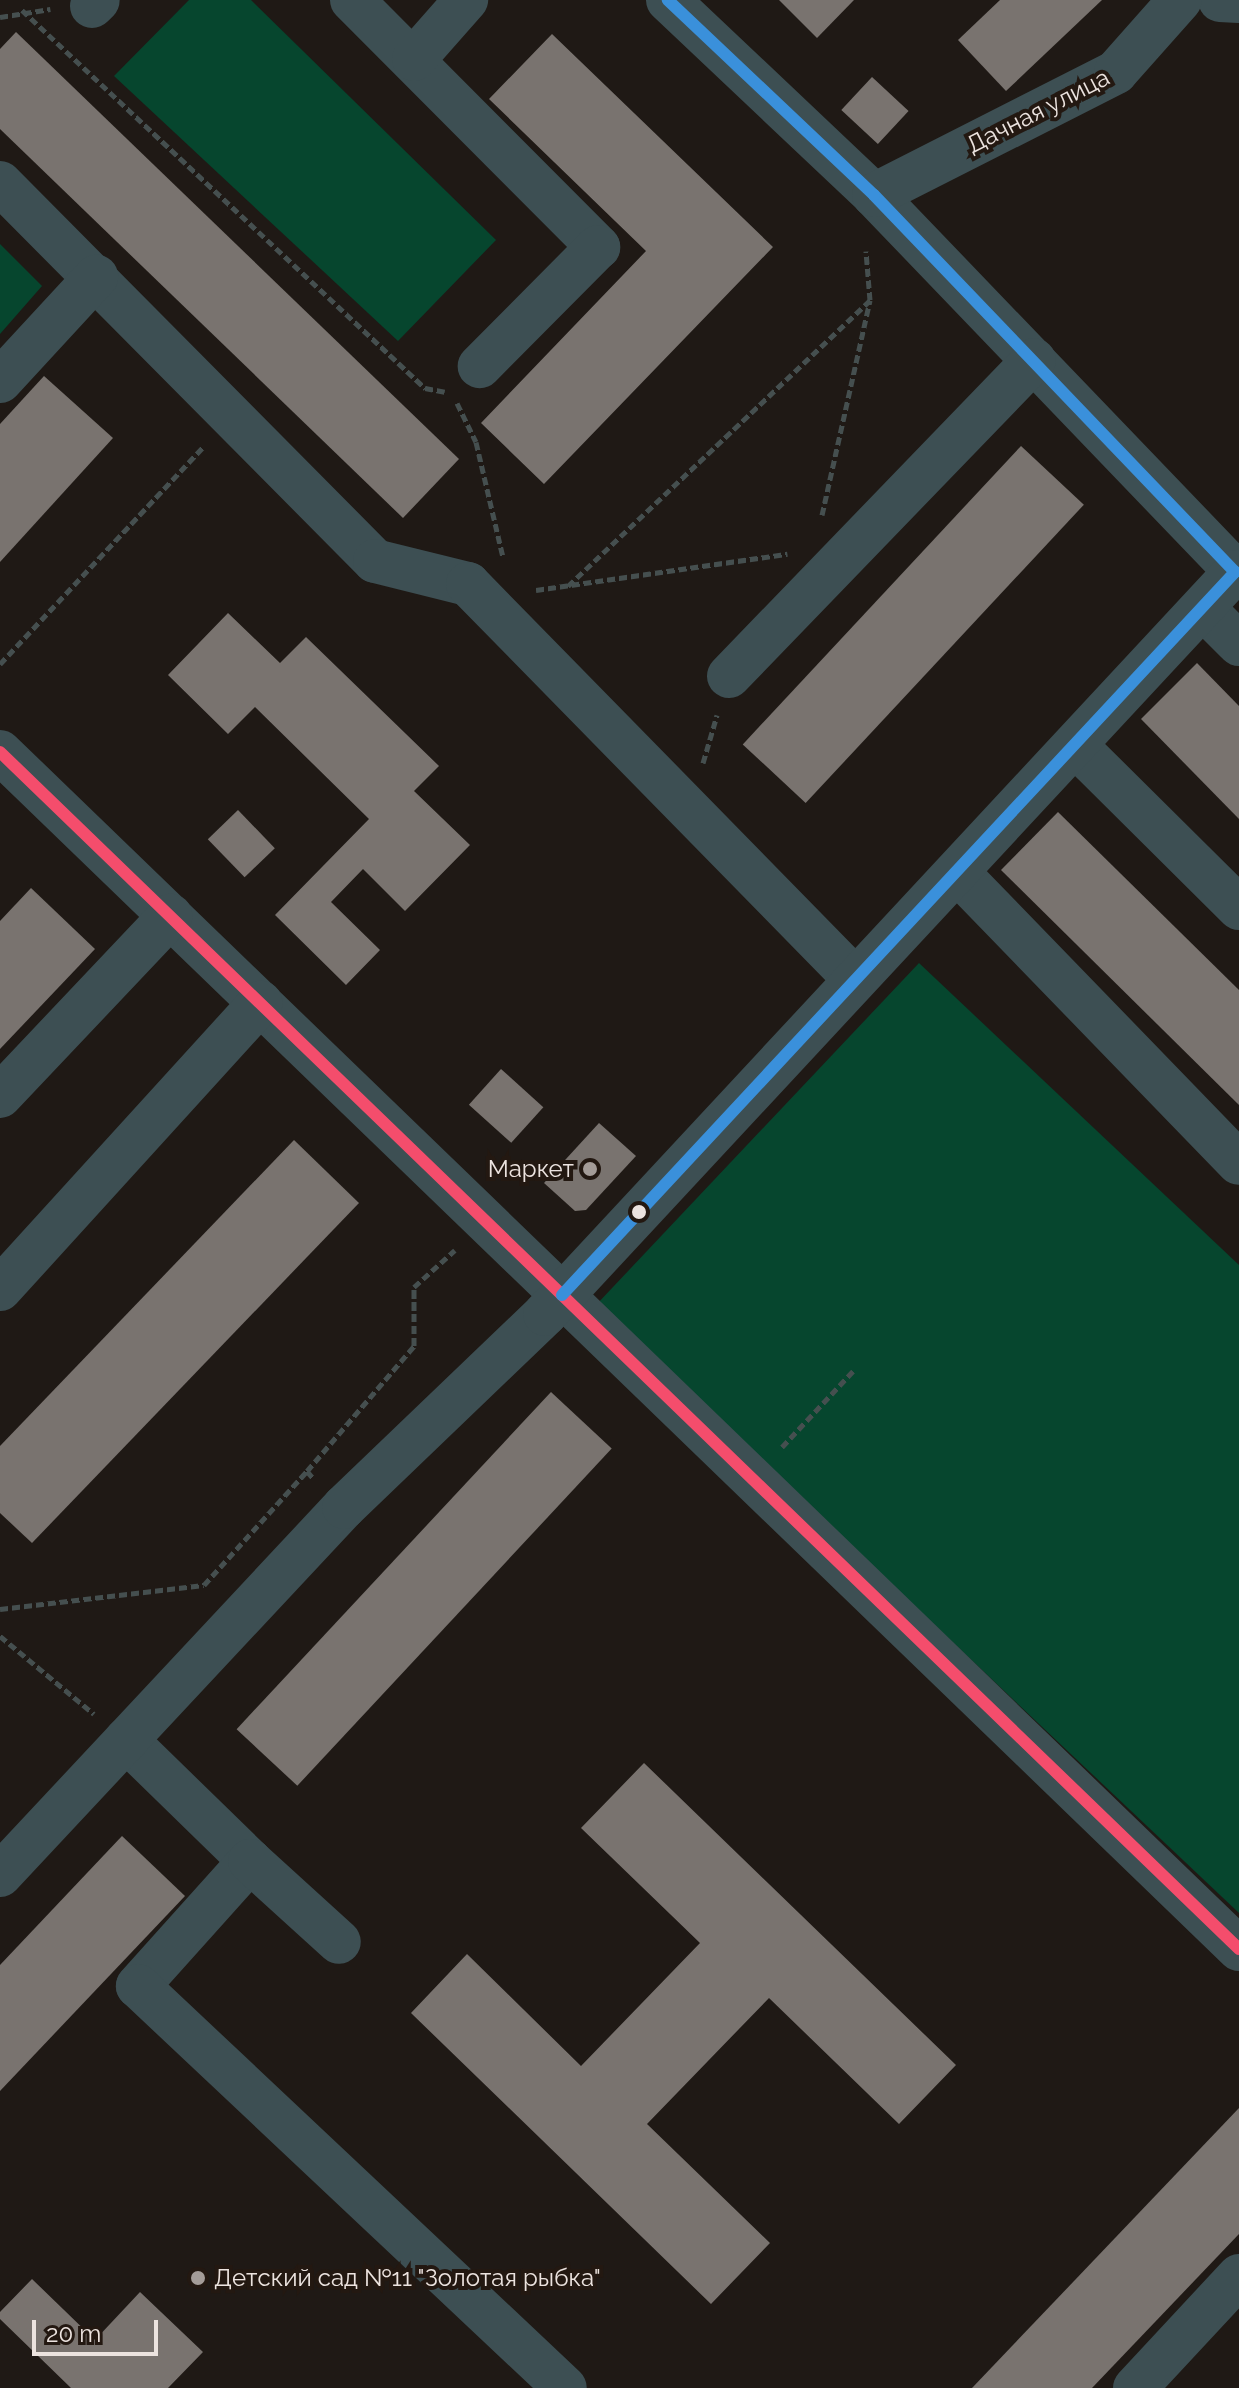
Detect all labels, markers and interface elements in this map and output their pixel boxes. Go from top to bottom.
street label: Дачная улица [962,63,1114,159]
place label: Маркет [488,1155,574,1183]
marker: Маркет [581,1160,599,1178]
unlabelled marker [631,1204,647,1220]
place label: Детский сад №11 "Золотая рыбка" [214,2264,601,2292]
marker: Детский сад №11 "Золотая рыбка" [189,2269,207,2287]
scale bar [36,2304,162,2354]
text: 20 m [46,2319,101,2348]

